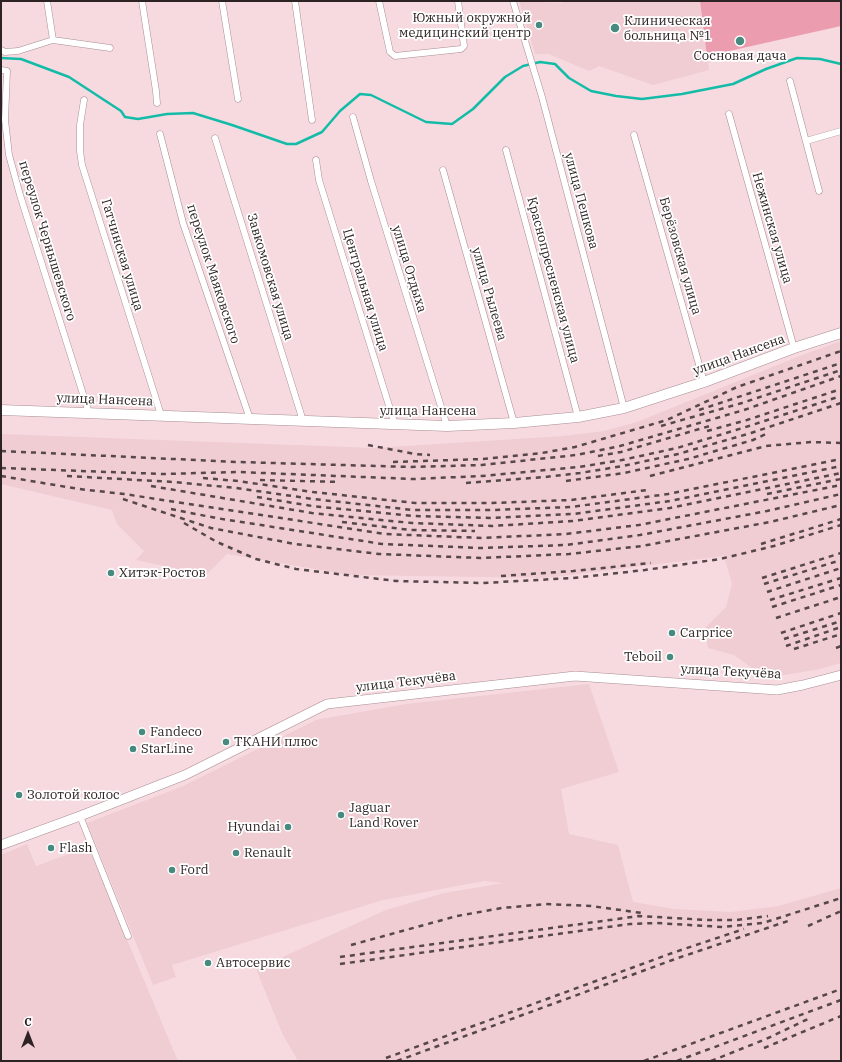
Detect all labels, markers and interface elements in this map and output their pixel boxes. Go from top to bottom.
place label: Южный окружной медицинский центр [399,10,531,41]
place label: Клиническая больница №1 [624,13,712,44]
marker: Южный окружной медицинский центр [534,20,544,30]
marker: Клиническая больница №1 [609,22,621,34]
marker: Сосновая дача [734,35,746,47]
place label: Сосновая дача [693,48,787,64]
street label: улица Пешкова [561,151,601,251]
street label: переулок Чернышевского [15,159,79,323]
street label: Нежинская улица [749,171,795,285]
street label: Краснопресненская улица [523,195,583,365]
street label: Берёзовская улица [656,195,704,317]
street label: Гатчинская улица [98,197,146,313]
street label: переулок Маяковского [183,202,243,346]
street label: Завкомовская улица [243,212,297,342]
street label: улица Отдыха [388,224,430,314]
street label: Центральная улица [339,227,391,353]
street label: улица Рылеева [468,246,510,342]
street label: улица Нансена [691,331,787,379]
street label: улица Нансена [56,391,154,409]
street label: улица Нансена [380,403,476,419]
place label: Хитэк-Ростов [119,565,206,581]
marker: Хитэк-Ростов [106,568,116,578]
place label: Carprice [680,625,733,641]
marker: Carprice [667,628,677,638]
place label: Teboil [624,649,662,665]
marker: Teboil [665,652,675,662]
street label: улица Текучёва [680,662,782,682]
street label: улица Текучёва [355,668,457,696]
place label: Fandeco [150,724,202,740]
marker: Fandeco [137,727,147,737]
place label: ТКАНИ плюс [234,734,318,750]
marker: ТКАНИ плюс [221,737,231,747]
place label: StarLine [141,741,193,757]
marker: StarLine [128,744,138,754]
place label: Золотой колос [27,787,120,803]
marker: Золотой колос [14,790,24,800]
place label: Jaguar Land Rover [349,800,418,831]
marker: Jaguar Land Rover [336,810,346,820]
place label: Hyundai [227,819,280,835]
marker: Hyundai [283,822,293,832]
place label: Flash [59,840,93,856]
marker: Flash [46,843,56,853]
place label: Renault [244,845,291,861]
marker: Renault [231,848,241,858]
place label: Ford [180,862,209,878]
marker: Ford [167,865,177,875]
place label: Автосервис [216,955,291,971]
marker: Автосервис [203,958,213,968]
north arrow [8,1014,48,1054]
text: С [24,1015,32,1029]

